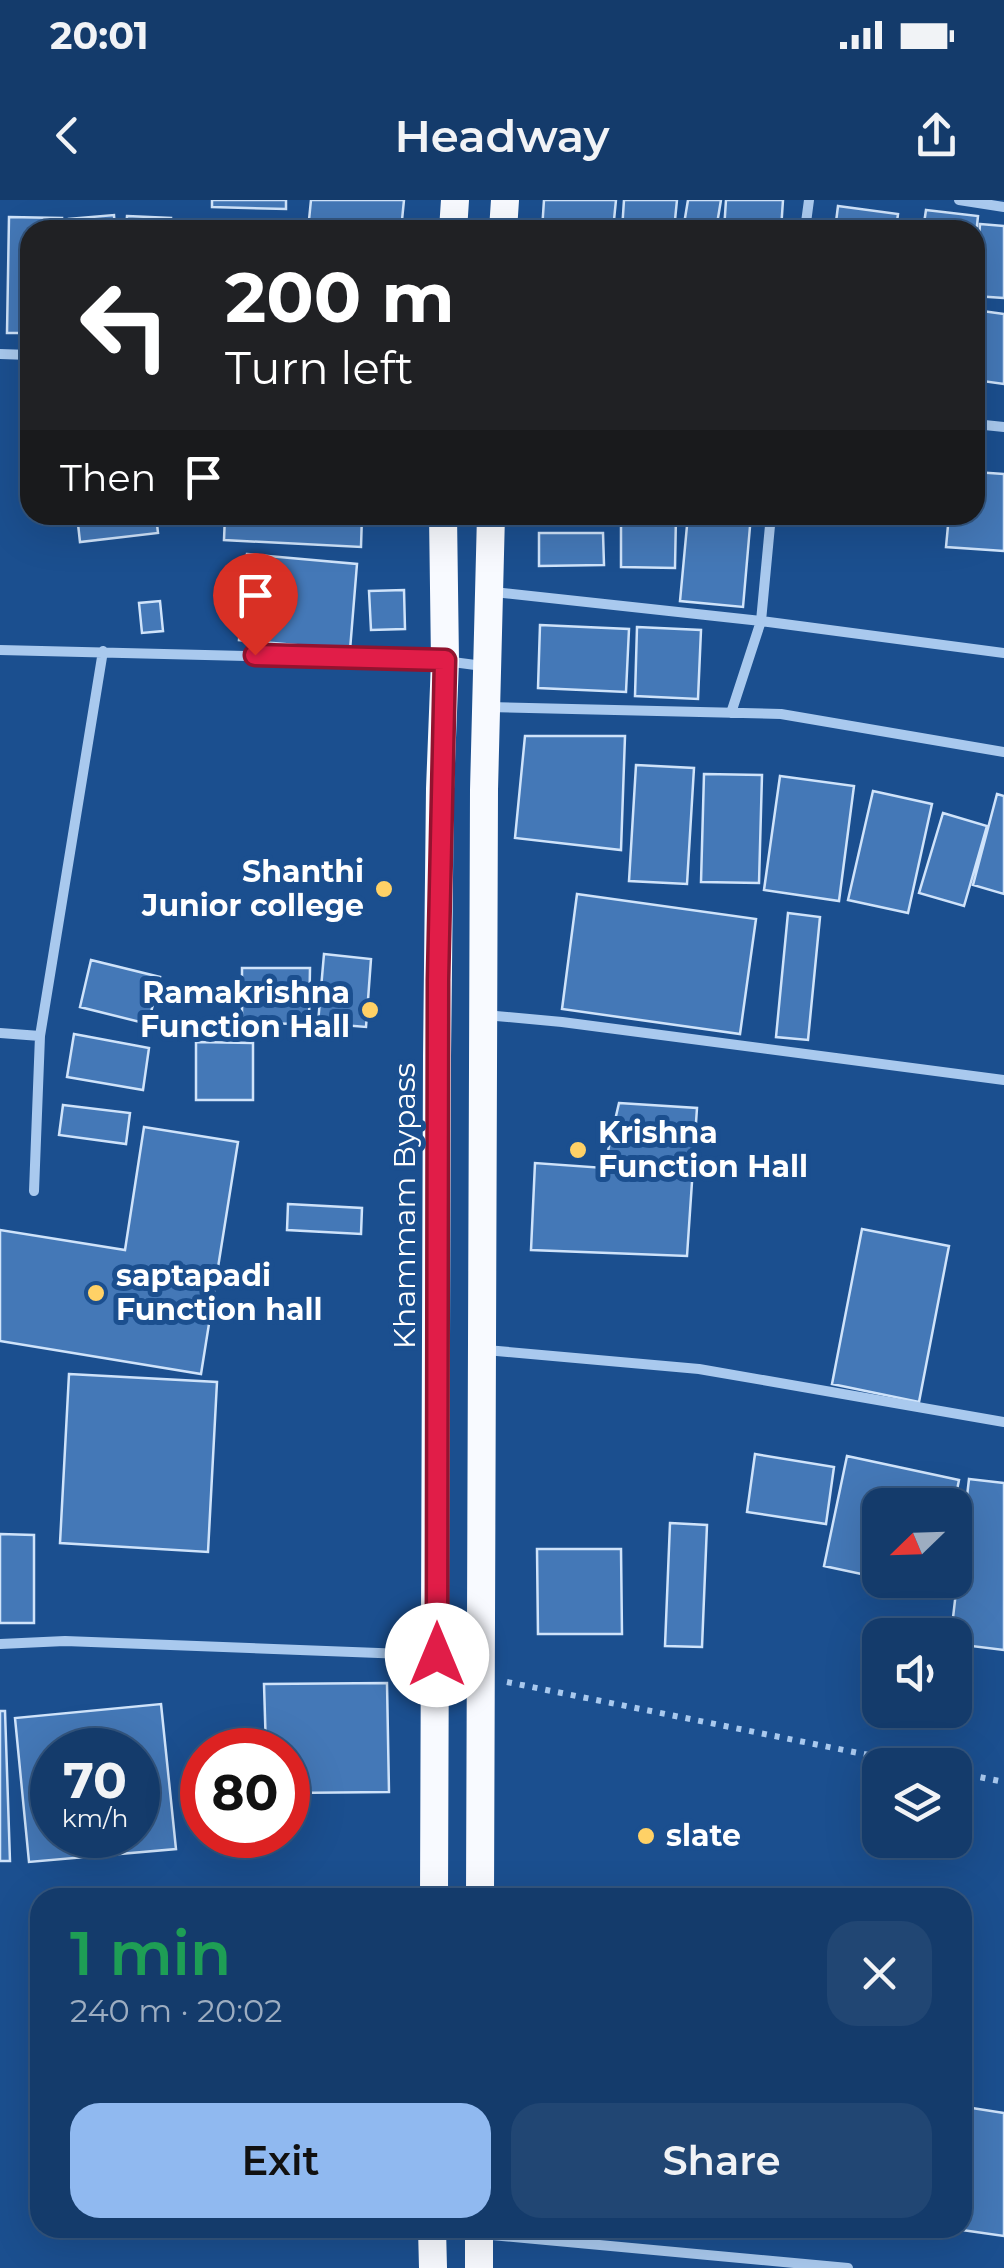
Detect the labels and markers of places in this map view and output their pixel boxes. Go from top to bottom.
pin [213,553,298,656]
place label: Shanthi Junior college [141,853,364,924]
marker: Shanthi Junior college [373,878,395,900]
place label: Ramakrishna Function Hall [140,974,350,1045]
marker: Ramakrishna Function Hall [359,999,381,1021]
place label: Krishna Function Hall [598,1114,808,1185]
marker: Krishna Function Hall [567,1139,589,1161]
place label: saptapadi Function hall [116,1257,322,1328]
marker: saptapadi Function hall [85,1282,107,1304]
place label: slate [666,1817,741,1854]
marker: slate [635,1825,657,1847]

